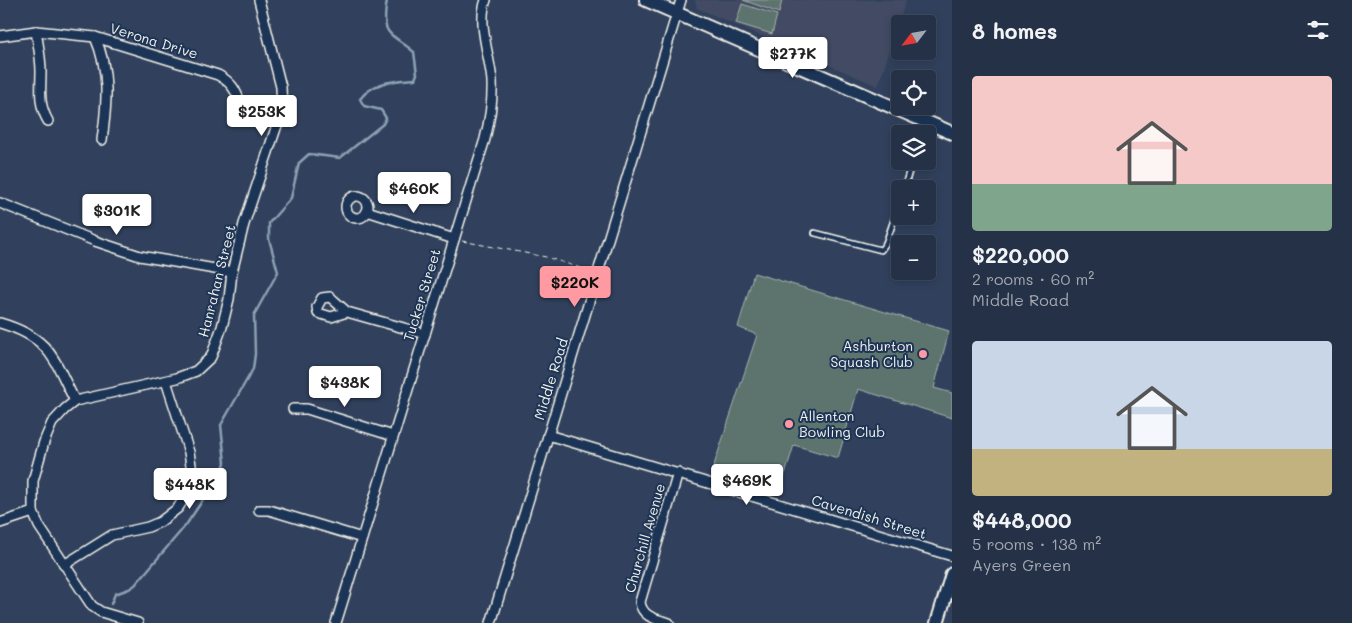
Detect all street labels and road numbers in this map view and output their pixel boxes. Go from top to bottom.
street label: Verona Drive [108,18,200,63]
street label: Hanrahan Street [193,222,240,339]
street label: Tucker Street [398,246,445,343]
street label: Middle Road [529,335,572,422]
street label: Churchill Avenue [620,481,669,595]
street label: Cavendish Street [809,490,929,543]

